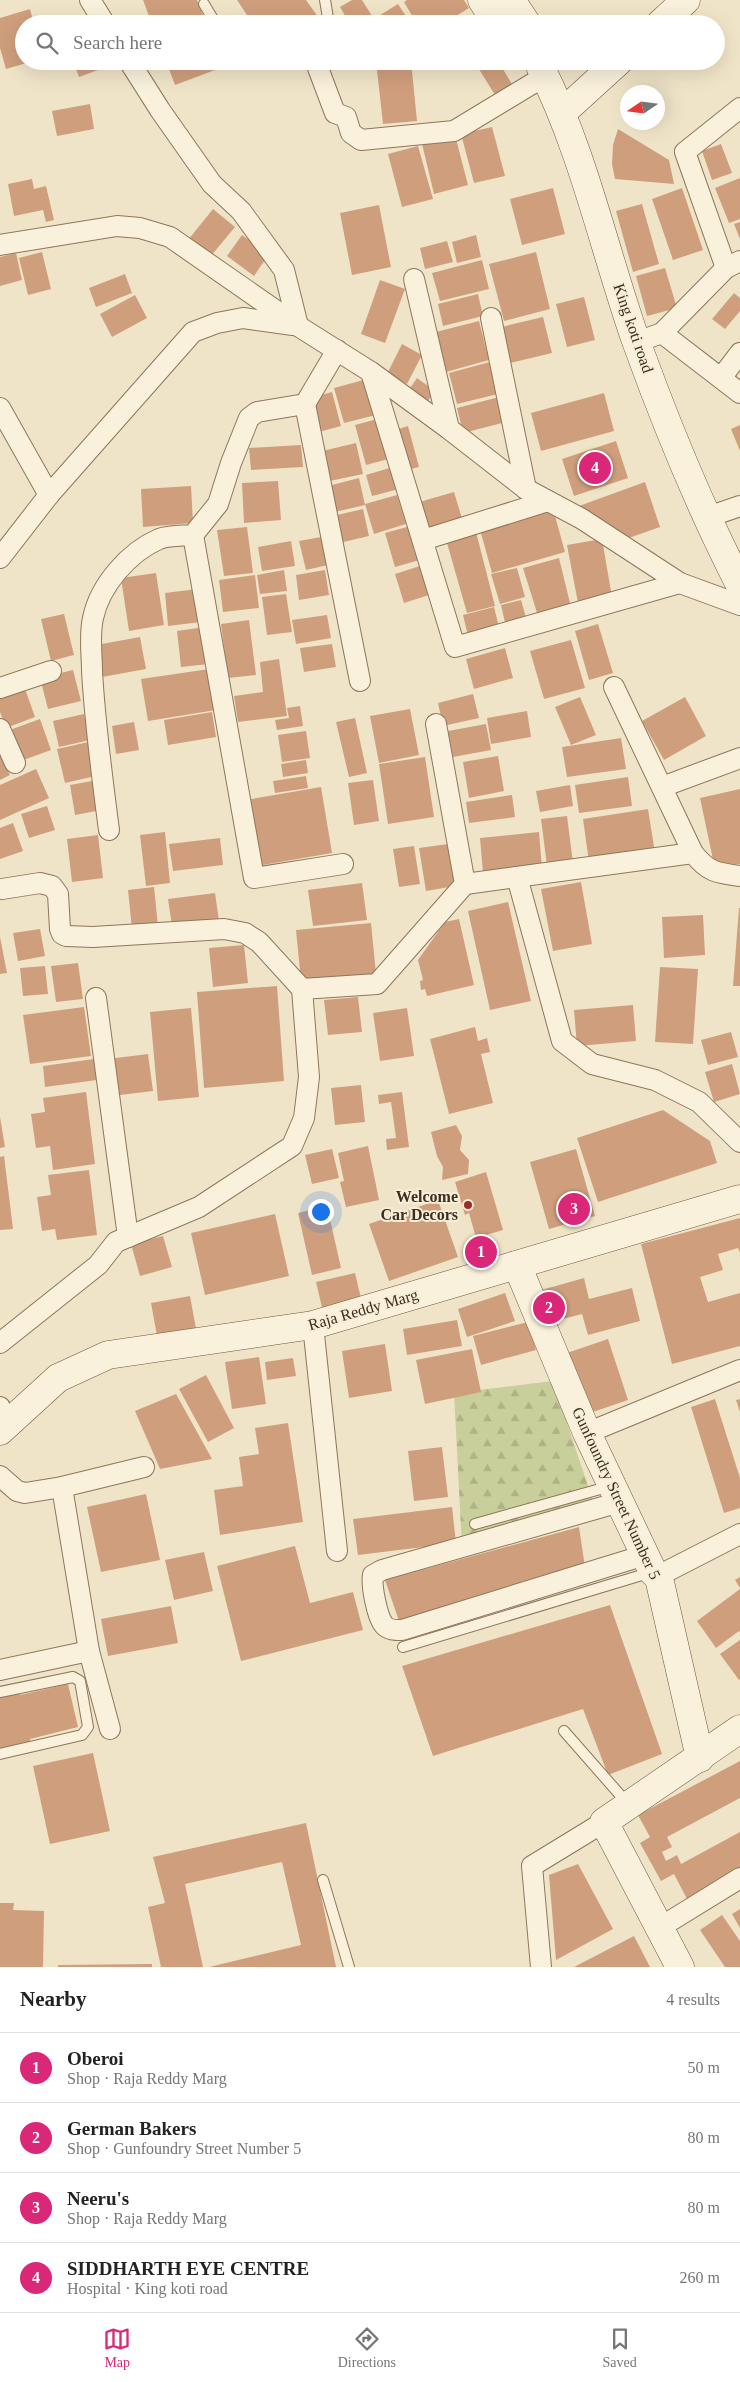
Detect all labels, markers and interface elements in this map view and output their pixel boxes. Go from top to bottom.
search box [15,15,725,70]
icon: search [33,29,61,57]
text: Search here [73,32,162,53]
north arrow [620,85,665,130]
street label: King koti road [609,281,657,375]
pin: 4 [579,449,611,487]
place label: Welcome Car Decors [381,1188,458,1223]
pin: 3 [558,1190,590,1228]
your location [308,1199,334,1225]
marker: Welcome Car Decors [462,1199,474,1211]
pin: 1 [465,1233,497,1271]
street label: Raja Reddy Marg [306,1286,420,1334]
pin: 2 [533,1289,565,1327]
street label: Gunfoundry Street Number 5 [568,1404,664,1582]
text: Nearby [20,1987,87,2011]
text: 4 results [666,1991,720,2008]
text: Oberoi [67,2048,124,2069]
text: 1 [32,2059,40,2076]
text: 50 m [688,2059,720,2076]
text: Shop · Raja Reddy Marg [67,2070,227,2087]
text: German Bakers [67,2118,196,2139]
text: 2 [32,2129,40,2146]
text: 80 m [688,2129,720,2146]
text: Shop · Gunfoundry Street Number 5 [67,2140,301,2157]
text: Neeru's [67,2188,129,2209]
text: 3 [32,2199,40,2216]
text: 80 m [688,2199,720,2216]
text: Shop · Raja Reddy Marg [67,2210,227,2227]
text: SIDDHARTH EYE CENTRE [67,2258,309,2279]
text: 4 [32,2269,40,2286]
text: 260 m [680,2269,720,2286]
text: Hospital · King koti road [67,2280,228,2297]
tab: Map [103,2325,131,2371]
tab: Directions [338,2325,396,2371]
tab: Saved [603,2325,637,2371]

